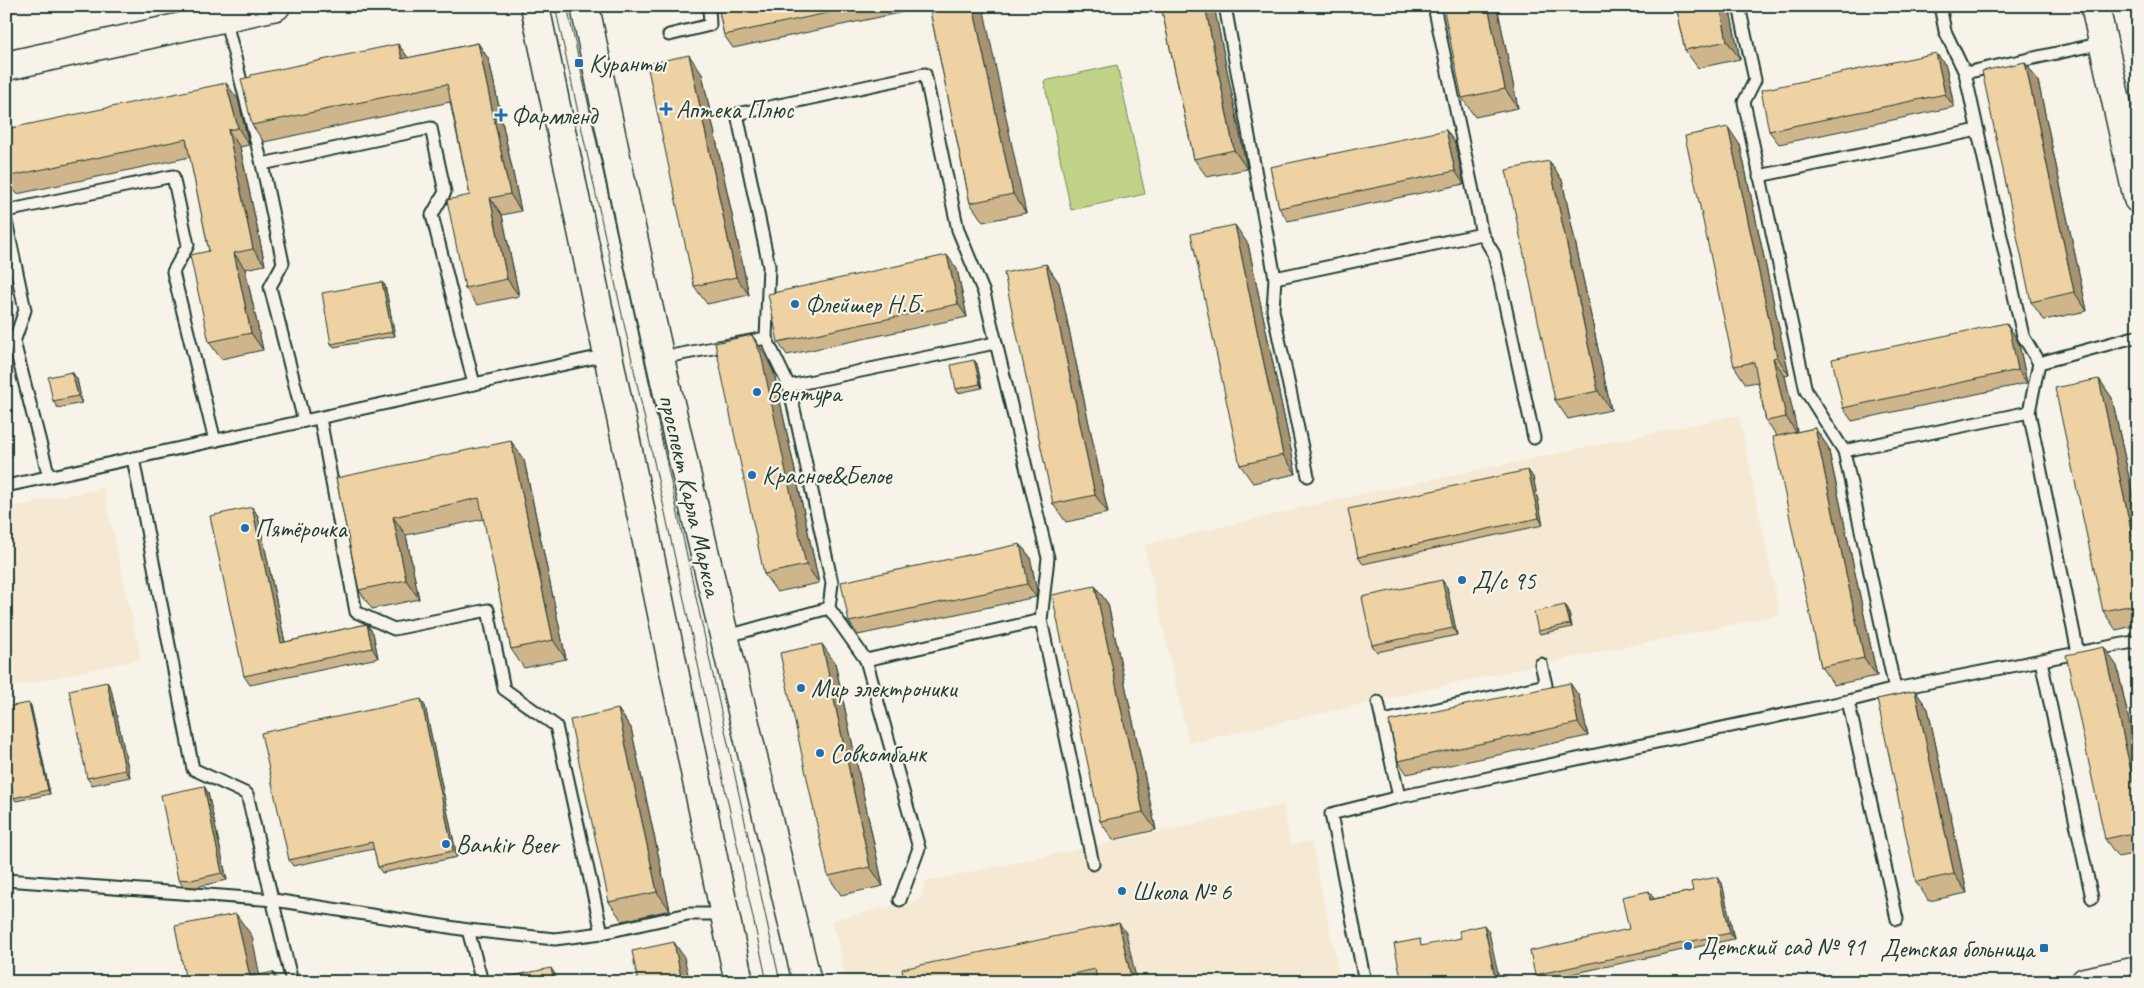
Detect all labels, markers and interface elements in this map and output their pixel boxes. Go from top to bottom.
place label: Куранты [589,48,667,80]
marker: Куранты [573,57,585,69]
place label: Аптека Плюс [676,94,795,126]
place label: Фармленд [511,100,599,132]
marker: Аптека Плюс [660,103,672,115]
marker: Фармленд [495,109,507,121]
place label: Флейшер Н.Б. [805,289,924,321]
marker: Флейшер Н.Б. [789,298,801,310]
place label: Вентура [767,377,844,409]
marker: Вентура [751,386,763,398]
street label: проспект Карла Маркса [651,391,729,602]
place label: Красное&Белое [762,460,893,492]
marker: Красное&Белое [746,469,758,481]
place label: Пятёрочка [255,513,349,545]
marker: Пятёрочка [239,522,251,534]
place label: Д/с 95 [1472,565,1538,597]
marker: Д/с 95 [1456,574,1468,586]
place label: Мир электроники [811,673,959,705]
marker: Мир электроники [795,682,807,694]
place label: Совкомбанк [830,738,928,770]
marker: Совкомбанк [814,747,826,759]
place label: Bankir Beer [456,829,561,861]
marker: Bankir Beer [440,838,452,850]
place label: Школа № 6 [1132,876,1232,908]
marker: Школа № 6 [1116,885,1128,897]
place label: Детский сад № 91 [1698,931,1867,963]
place label: Детская больница [1880,933,2037,965]
marker: Детский сад № 91 [1682,940,1694,952]
marker: Детская больница [2038,942,2050,954]

